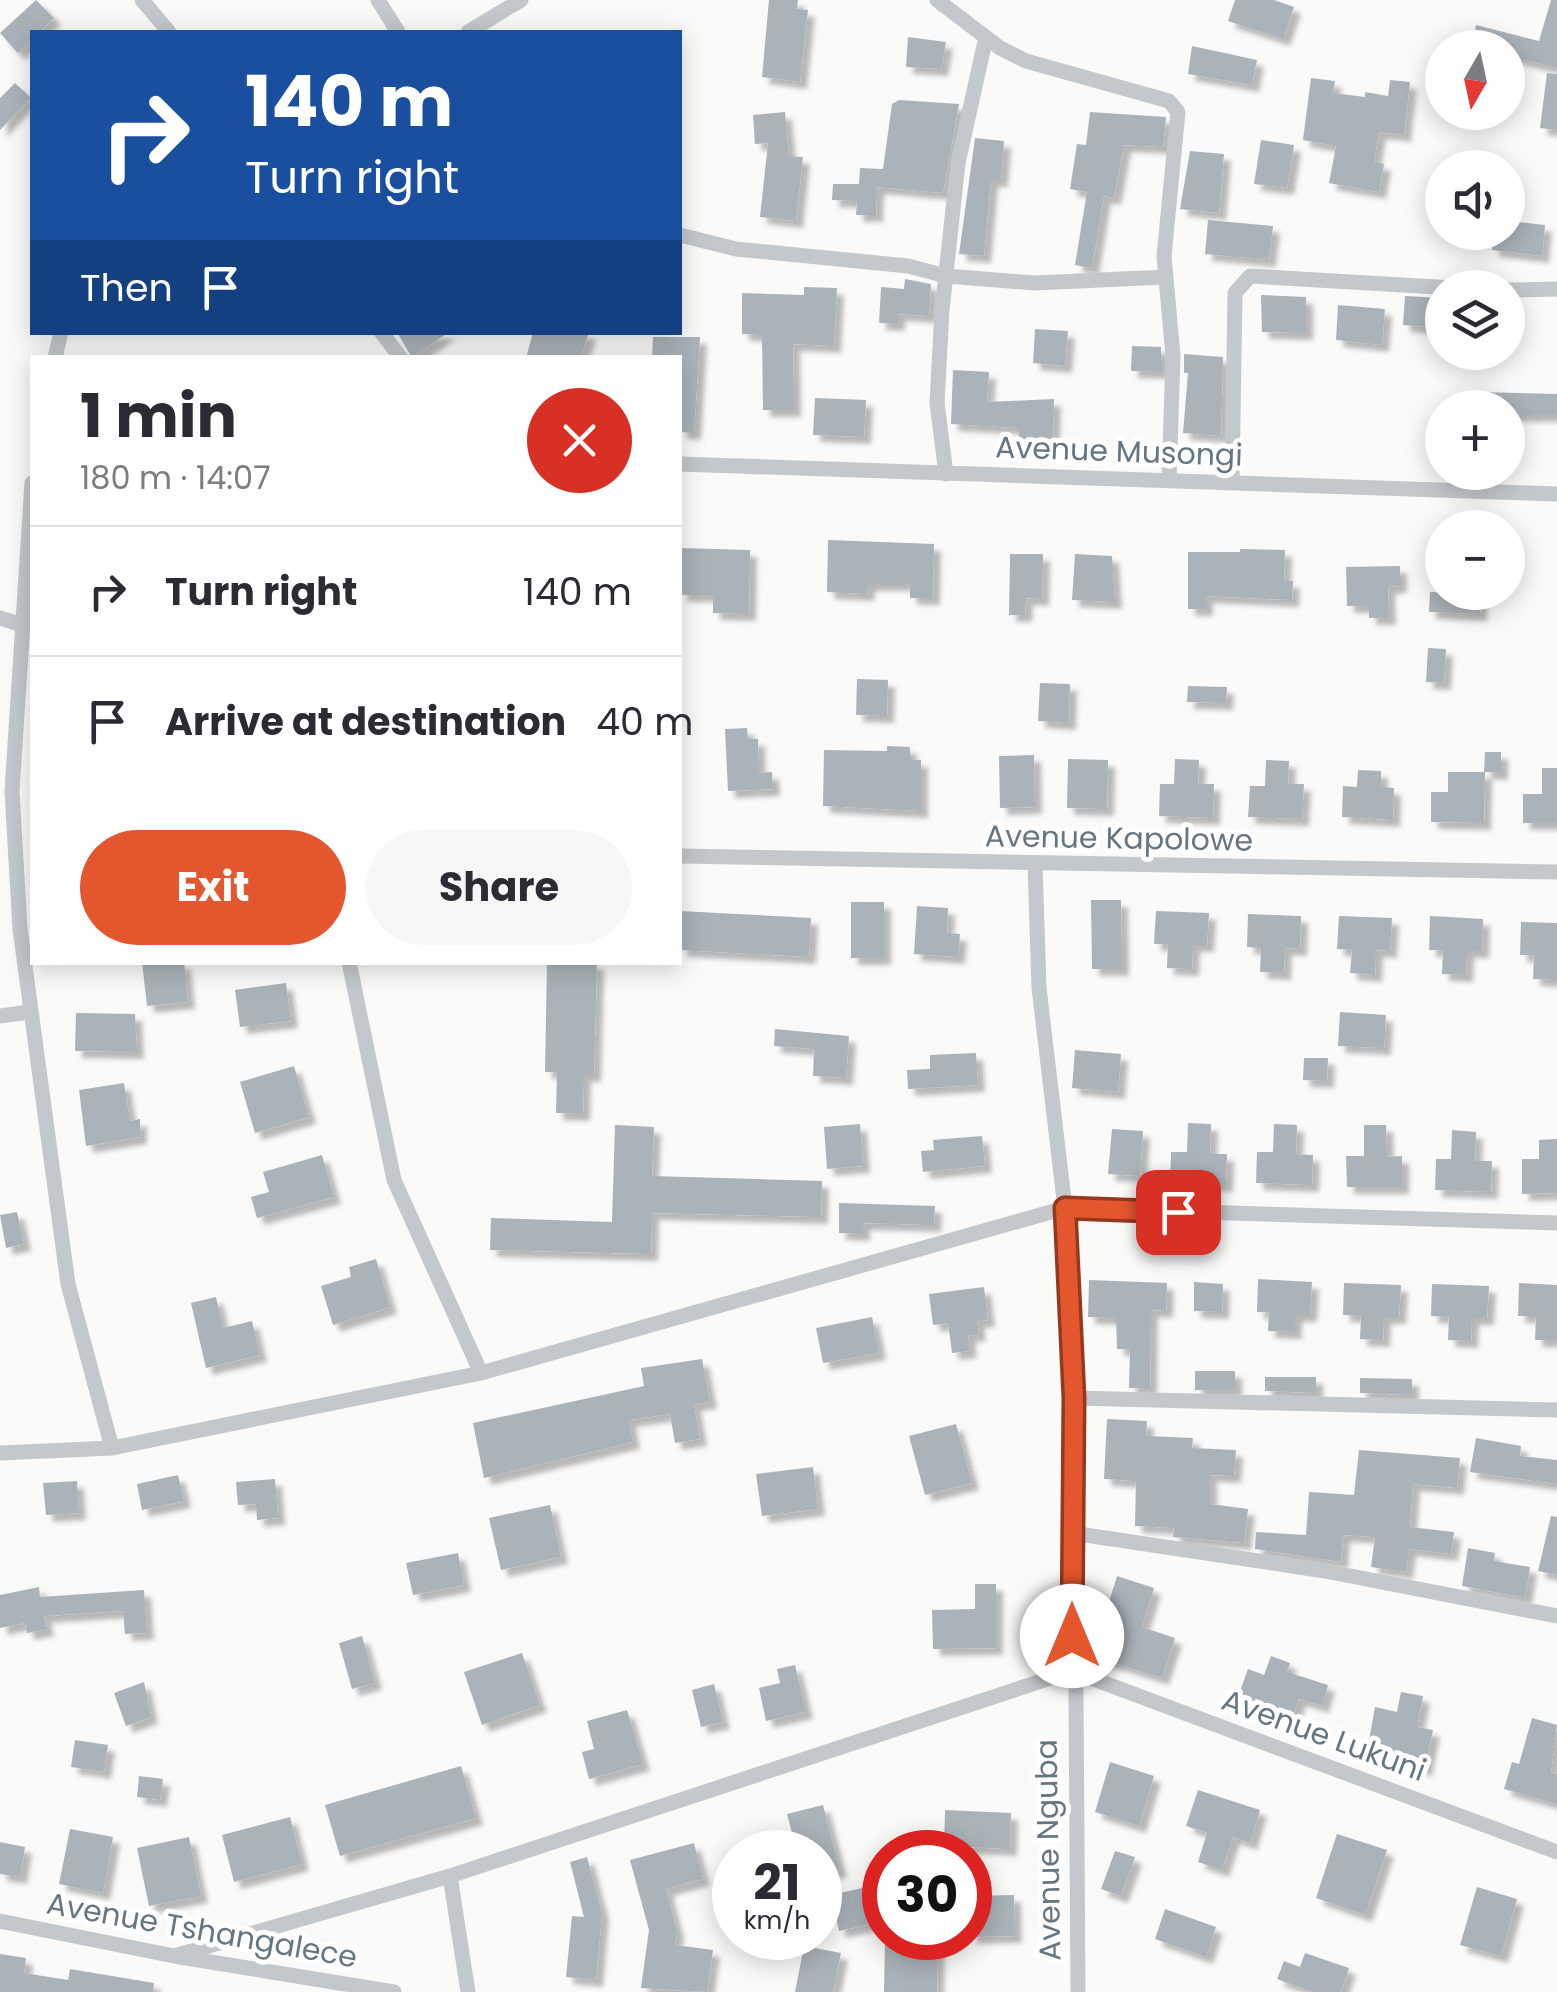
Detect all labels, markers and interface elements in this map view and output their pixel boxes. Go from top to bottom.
north arrow [1425,30,1525,130]
map controls [1425,30,1525,610]
text: 140 m [245,52,453,151]
icon: right [80,70,210,200]
text: Turn right [245,146,459,209]
button: sound [1425,150,1525,250]
icon: arrive [193,260,248,315]
text: Then [80,261,173,314]
button: layers [1425,270,1525,370]
text: 1 min [80,374,237,458]
button: close [527,388,632,493]
button: + [1425,390,1525,490]
street label: Avenue Musongi [995,425,1243,477]
text: 180 m · 14:07 [80,455,271,500]
button: − [1425,510,1525,610]
icon: right [80,564,135,619]
text: Turn right [165,565,357,618]
text: 140 m [523,565,632,618]
icon: arrive [80,694,135,749]
text: Arrive at destination [165,695,566,748]
text: 40 m [596,695,693,748]
street label: Avenue Kapolowe [985,814,1253,862]
button: Exit [80,830,346,945]
button: Share [366,830,632,945]
pin [1136,1170,1221,1255]
icon: arrive [1151,1185,1206,1240]
position arrow [1020,1584,1124,1688]
street label: Avenue Lukuni [1216,1678,1432,1792]
street label: Avenue Nguba [1025,1739,1071,1961]
speed limit sign: 30 [862,1830,992,1960]
text: 21 [753,1847,801,1918]
street label: Avenue Tshangalece [43,1882,361,1978]
text: km/h [744,1903,810,1938]

